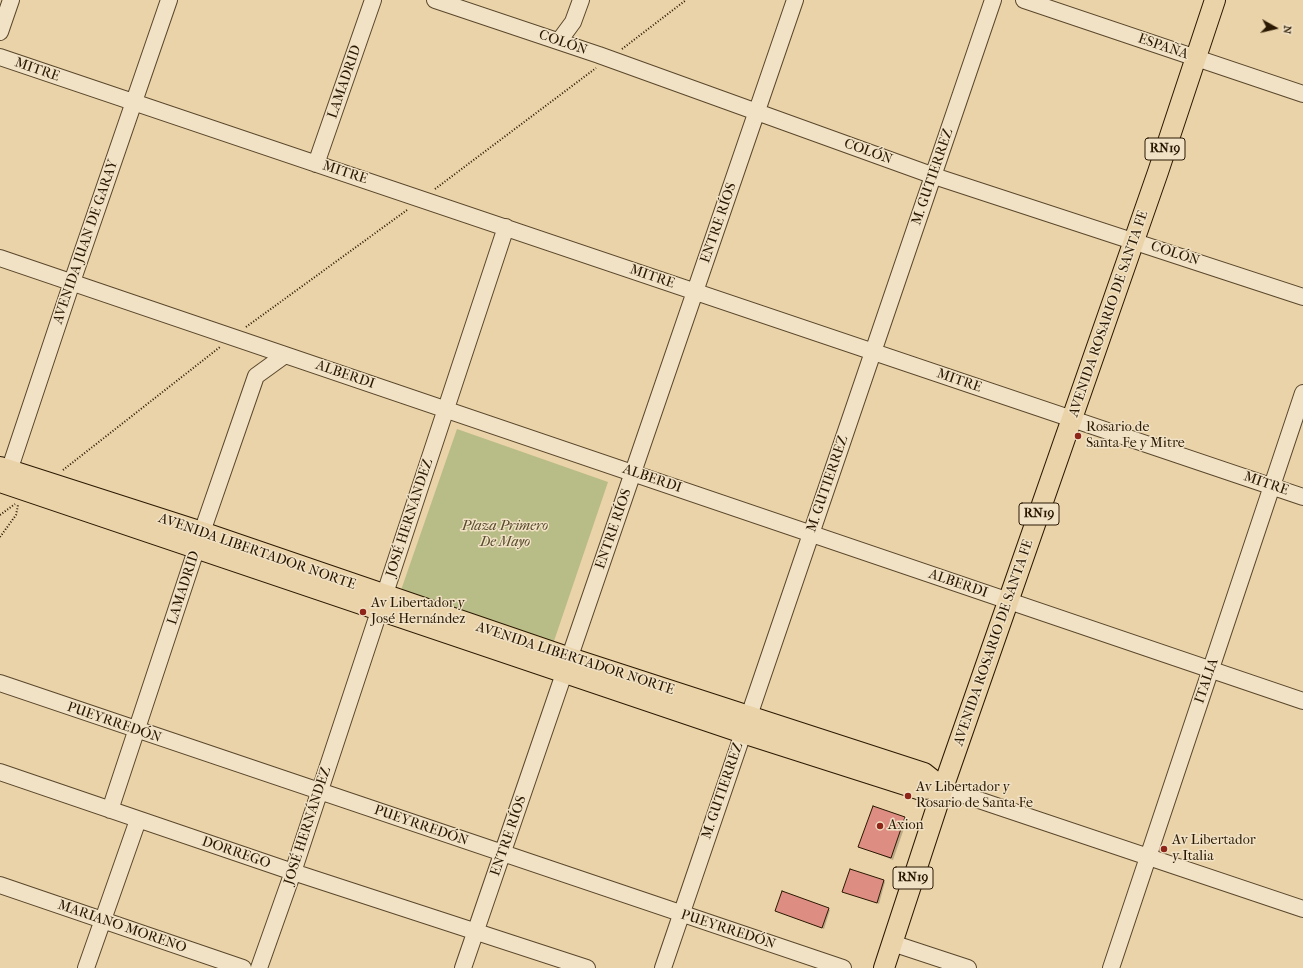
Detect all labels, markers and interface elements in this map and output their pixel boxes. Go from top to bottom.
north arrow [1255,8,1295,48]
text: N [1280,25,1294,35]
street label: COLÓN [536,27,590,59]
street label: ESPAÑA [1136,31,1190,63]
street label: LAMADRID [325,43,365,121]
street label: MITRE [12,55,62,85]
street label: M. GUTIERREZ [909,127,957,227]
street label: COLÓN [841,136,895,168]
road number: RN19 [1145,138,1185,160]
street label: AVENIDA JUAN DE GARAY [50,158,122,326]
street label: MITRE [320,158,370,188]
street label: ENTRE RÍOS [697,181,741,265]
street label: AVENIDA ROSARIO DE SANTA FE [1066,209,1152,419]
street label: COLÓN [1148,238,1202,270]
street label: MITRE [627,262,677,292]
street label: ALBERDI [313,357,377,393]
street label: MITRE [934,366,984,396]
place label: Rosario de Santa Fe y Mitre [1086,420,1185,452]
marker: Rosario de Santa Fe y Mitre [1073,431,1083,441]
street label: M. GUTIERREZ [804,434,852,534]
street label: JOSÉ HERNÁNDEZ [383,457,437,579]
street label: ALBERDI [620,461,684,497]
street label: MITRE [1241,469,1291,499]
street label: ENTRE RÍOS [592,487,636,571]
road number: RN19 [1019,503,1059,525]
street label: AVENIDA LIBERTADOR NORTE [156,510,358,594]
park label: Plaza Primero De Mayo [462,519,548,552]
street label: AVENIDA ROSARIO DE SANTA FE [951,538,1037,748]
street label: LAMADRID [164,549,204,627]
street label: ALBERDI [926,566,990,602]
place label: Av Libertador y José Hernández [371,596,465,628]
marker: Av Libertador y José Hernández [358,607,368,617]
street label: AVENIDA LIBERTADOR NORTE [474,619,676,699]
street label: ITALIA [1191,656,1223,706]
street label: PUEYRREDÓN [65,699,163,747]
street label: M. GUTIERREZ [699,741,747,841]
street label: JOSÉ HERNÁNDEZ [281,765,335,887]
place label: Av Libertador y Rosario de Santa Fe [916,780,1033,812]
marker: Av Libertador y Rosario de Santa Fe [903,791,913,801]
street label: ENTRE RÍOS [487,794,531,878]
street label: PUEYRREDÓN [372,802,470,850]
place label: Axion [888,818,924,834]
marker: Axion [875,821,885,831]
street label: DORREGO [199,833,273,873]
place label: Av Libertador y Italia [1172,833,1256,866]
marker: Av Libertador y Italia [1159,844,1169,854]
road number: RN19 [893,867,933,889]
street label: MARIANO MORENO [55,897,189,957]
street label: PUEYRREDÓN [679,907,777,953]

